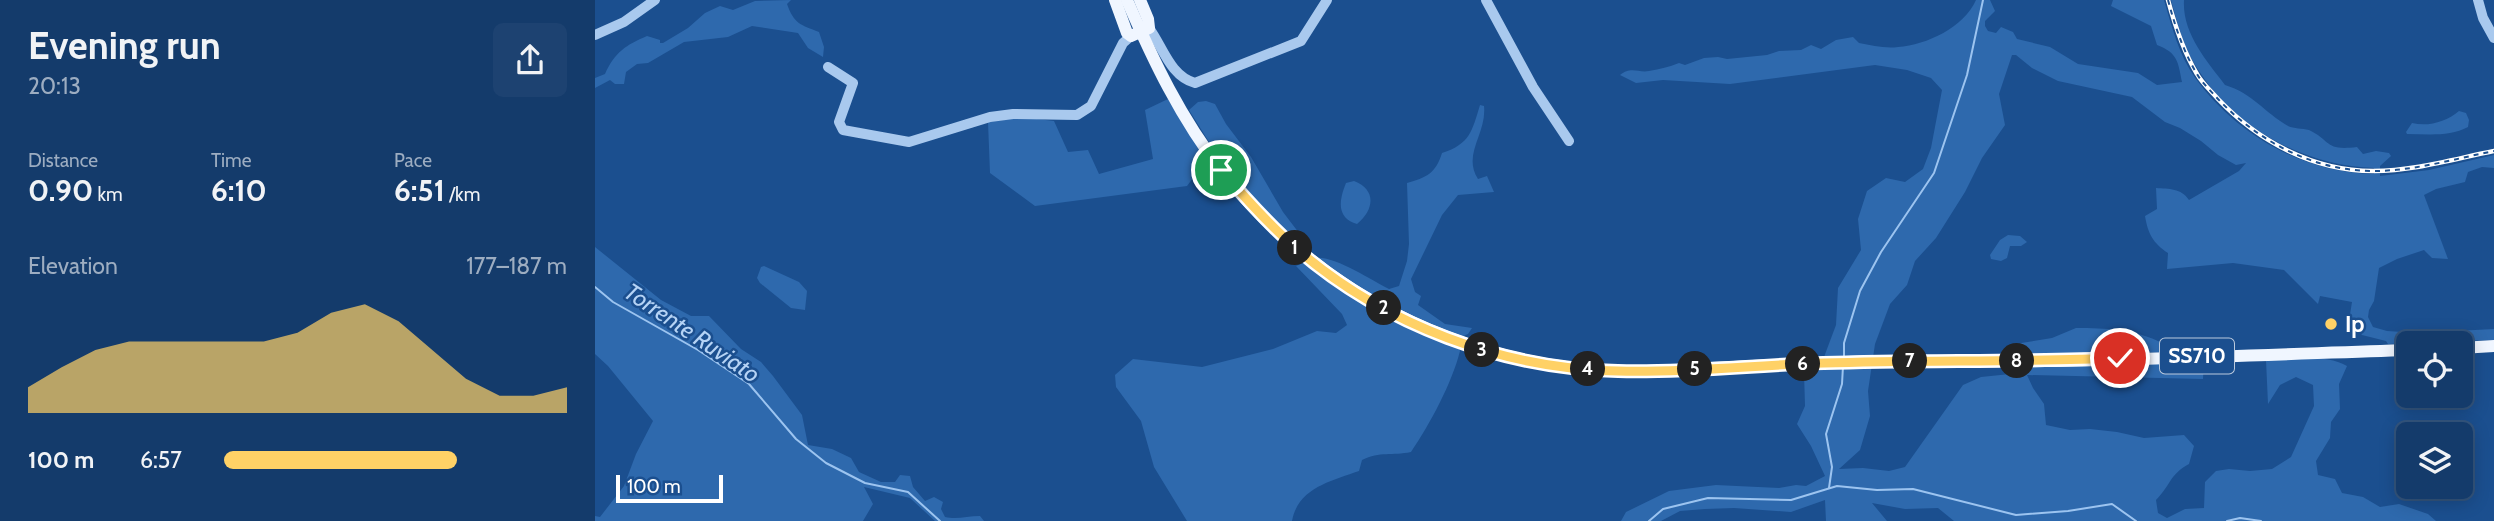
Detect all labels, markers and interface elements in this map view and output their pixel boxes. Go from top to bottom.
text: Evening run [28,22,221,69]
button: share [493,23,567,97]
text: 20:13 [28,72,81,100]
pin [1191,140,1251,200]
text: Distance [28,149,98,172]
text: Time [211,149,251,172]
text: Pace [394,149,432,172]
icon: arrive [1202,151,1240,189]
text: 0.90 [28,172,93,209]
text: 6:10 [211,172,267,209]
text: 6:51 [394,172,445,209]
text: km [93,183,123,206]
text: /km [445,183,480,206]
pin: 1 [1277,230,1313,266]
text: 1 [1291,236,1298,259]
text: Elevation [28,252,118,280]
text: 177–187 m [466,252,567,280]
water label: Torrente Ruviato [619,277,766,389]
pin: 2 [1367,290,1401,326]
text: 2 [1378,296,1389,319]
place label: Ip [2345,310,2364,338]
marker: Ip [2323,316,2339,332]
pin [2090,328,2150,388]
map controls [2396,331,2473,499]
button: locate [2396,331,2473,408]
pin: 3 [1465,332,1499,368]
text: 3 [1476,338,1487,361]
road number: SS710 [2160,338,2234,374]
icon: check [2101,339,2139,377]
pin: 7 [1893,344,1927,378]
pin: 8 [1999,344,2035,378]
pin: 6 [1785,346,1821,382]
text: 7 [1905,349,1914,372]
text: 8 [2011,349,2022,372]
pin: 4 [1571,352,1605,386]
pin: 5 [1677,352,1713,386]
text: 6 [1797,352,1808,375]
text: 4 [1582,357,1593,380]
text: 5 [1689,357,1700,380]
button: layers [2396,422,2473,499]
text: 100 m [28,446,94,474]
text: 6:57 [140,446,182,474]
scale bar [616,472,723,504]
text: 100 m [627,475,681,498]

